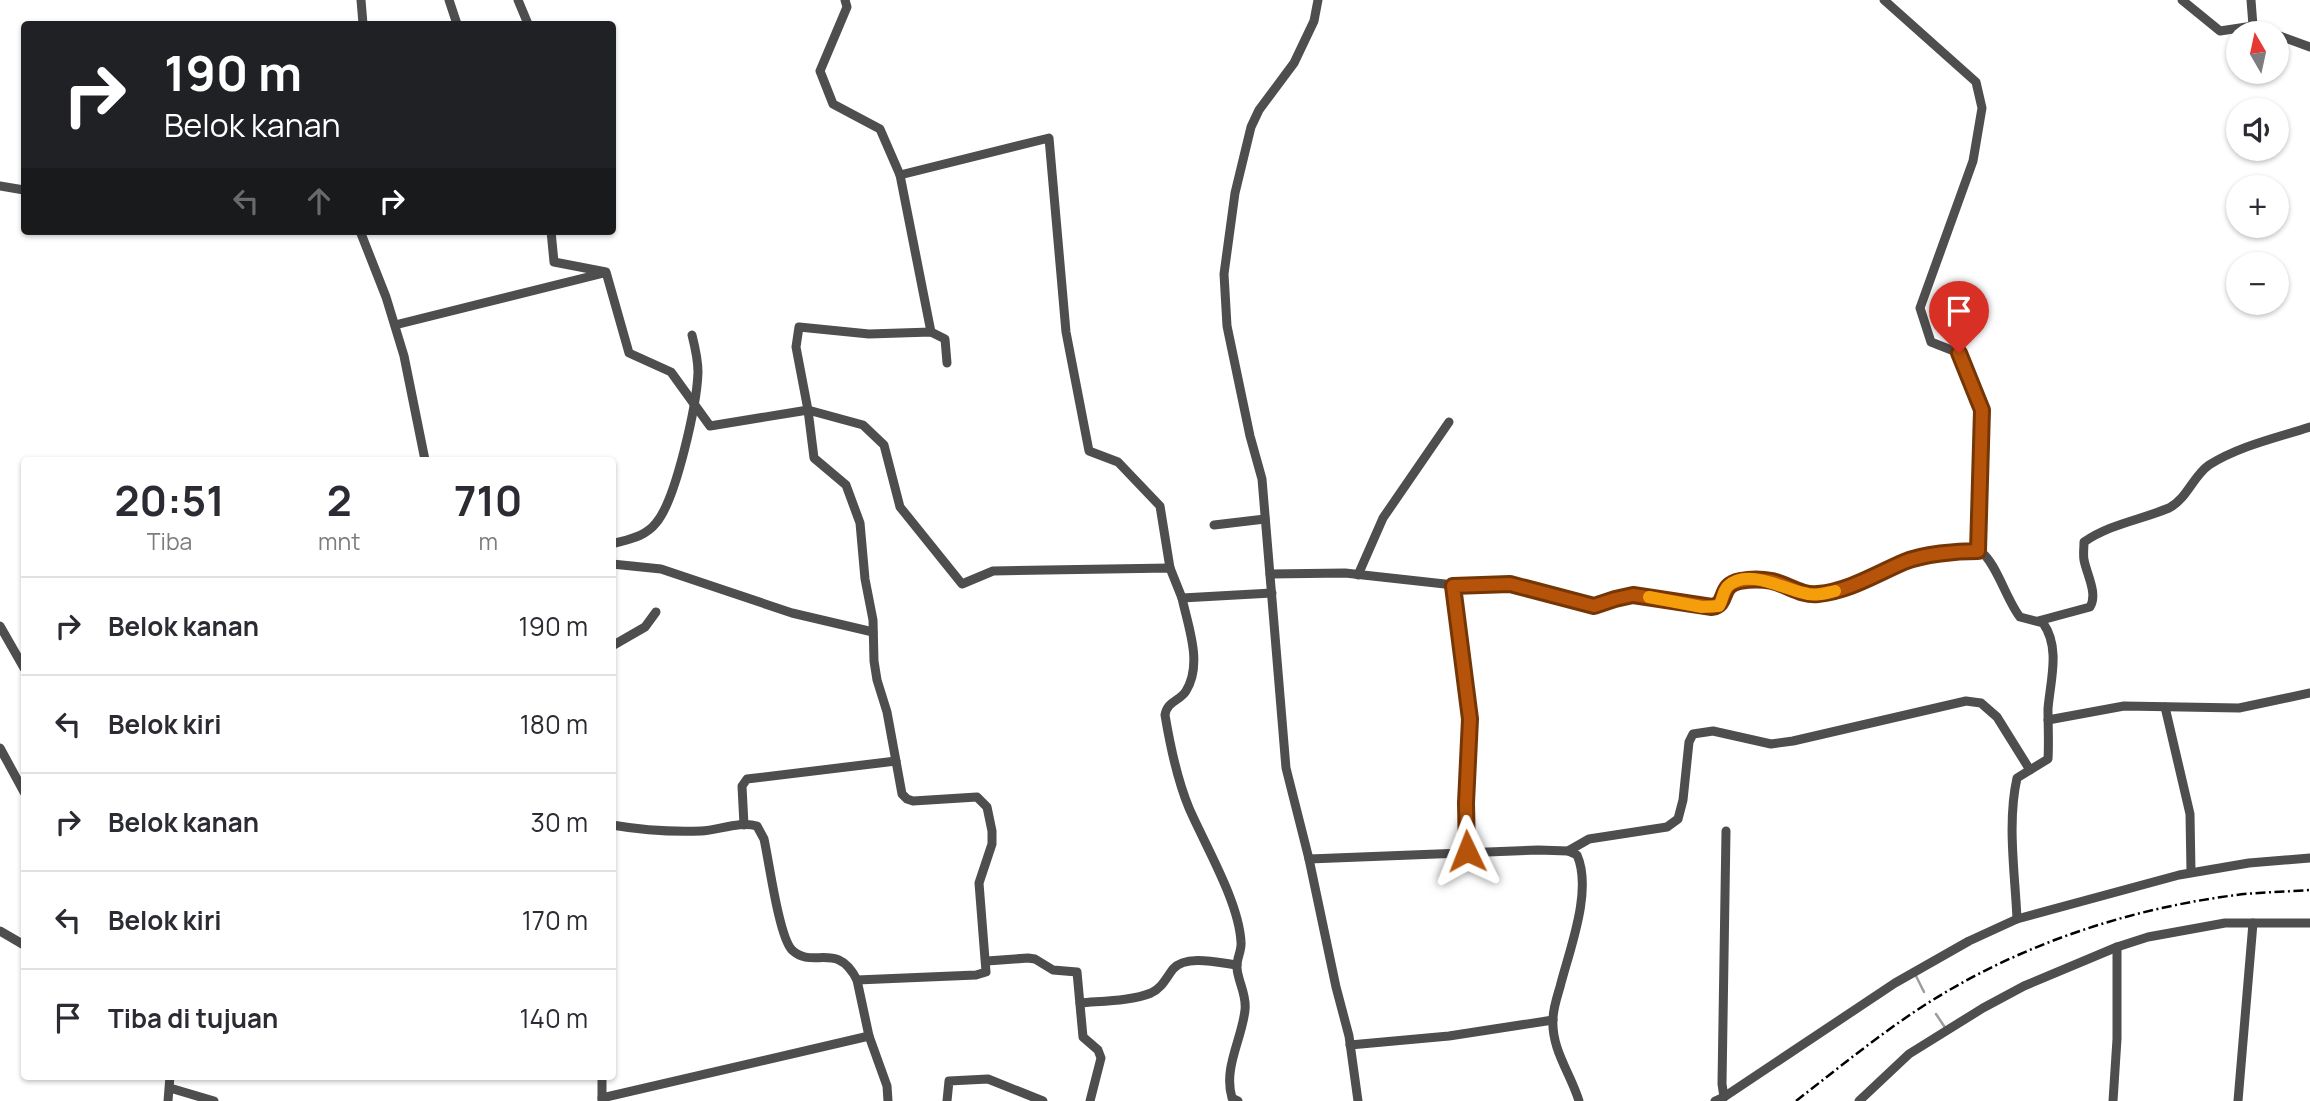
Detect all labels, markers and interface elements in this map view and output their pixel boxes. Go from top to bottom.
north arrow [2226,21,2289,84]
map controls [2226,21,2289,315]
text: 190 m [164,39,302,106]
icon: right [49,49,140,140]
button: sound [2226,98,2289,161]
text: Belok kanan [164,103,340,147]
button: + [2226,175,2289,238]
icon: left [227,182,265,220]
icon: ahead [300,182,338,220]
icon: right [373,182,411,220]
button: − [2226,252,2289,315]
pin [1929,281,1989,353]
icon: arrive [1940,292,1978,330]
text: 20:51 [115,471,225,529]
text: 2 [327,471,352,529]
text: 710 [454,471,522,529]
text: Tiba [147,525,192,557]
text: mnt [318,525,360,557]
text: m [478,525,498,557]
icon: right [49,607,87,645]
text: Belok kanan [108,608,259,644]
text: 190 m [519,608,588,644]
icon: left [49,705,87,743]
text: Belok kiri [108,706,222,742]
text: 180 m [520,706,588,742]
icon: right [49,803,87,841]
text: Belok kanan [108,804,259,840]
text: 30 m [531,804,588,840]
position arrow [1430,814,1504,888]
icon: left [49,901,87,939]
text: Belok kiri [108,902,222,938]
text: 170 m [522,902,588,938]
icon: arrive [49,999,87,1037]
text: Tiba di tujuan [108,1000,278,1036]
text: 140 m [519,1000,588,1036]

